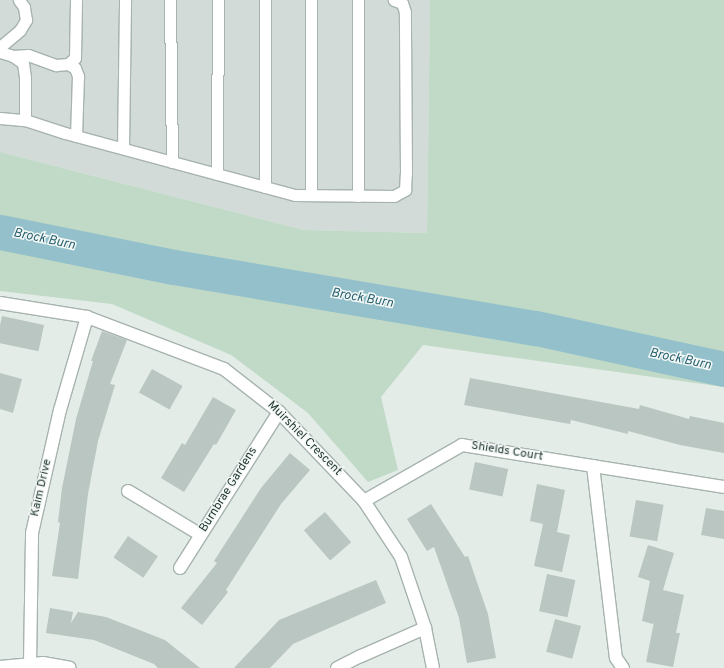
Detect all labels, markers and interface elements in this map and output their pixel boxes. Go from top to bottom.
water label: Brock Burn [12,226,76,254]
water label: Brock Burn [330,286,394,312]
water label: Brock Burn [648,346,712,374]
street label: Muirshiel Crescent [264,399,344,479]
street label: Shields Court [470,439,544,465]
street label: Burnbrae Gardens [197,445,261,535]
street label: Kaim Drive [28,458,56,518]

